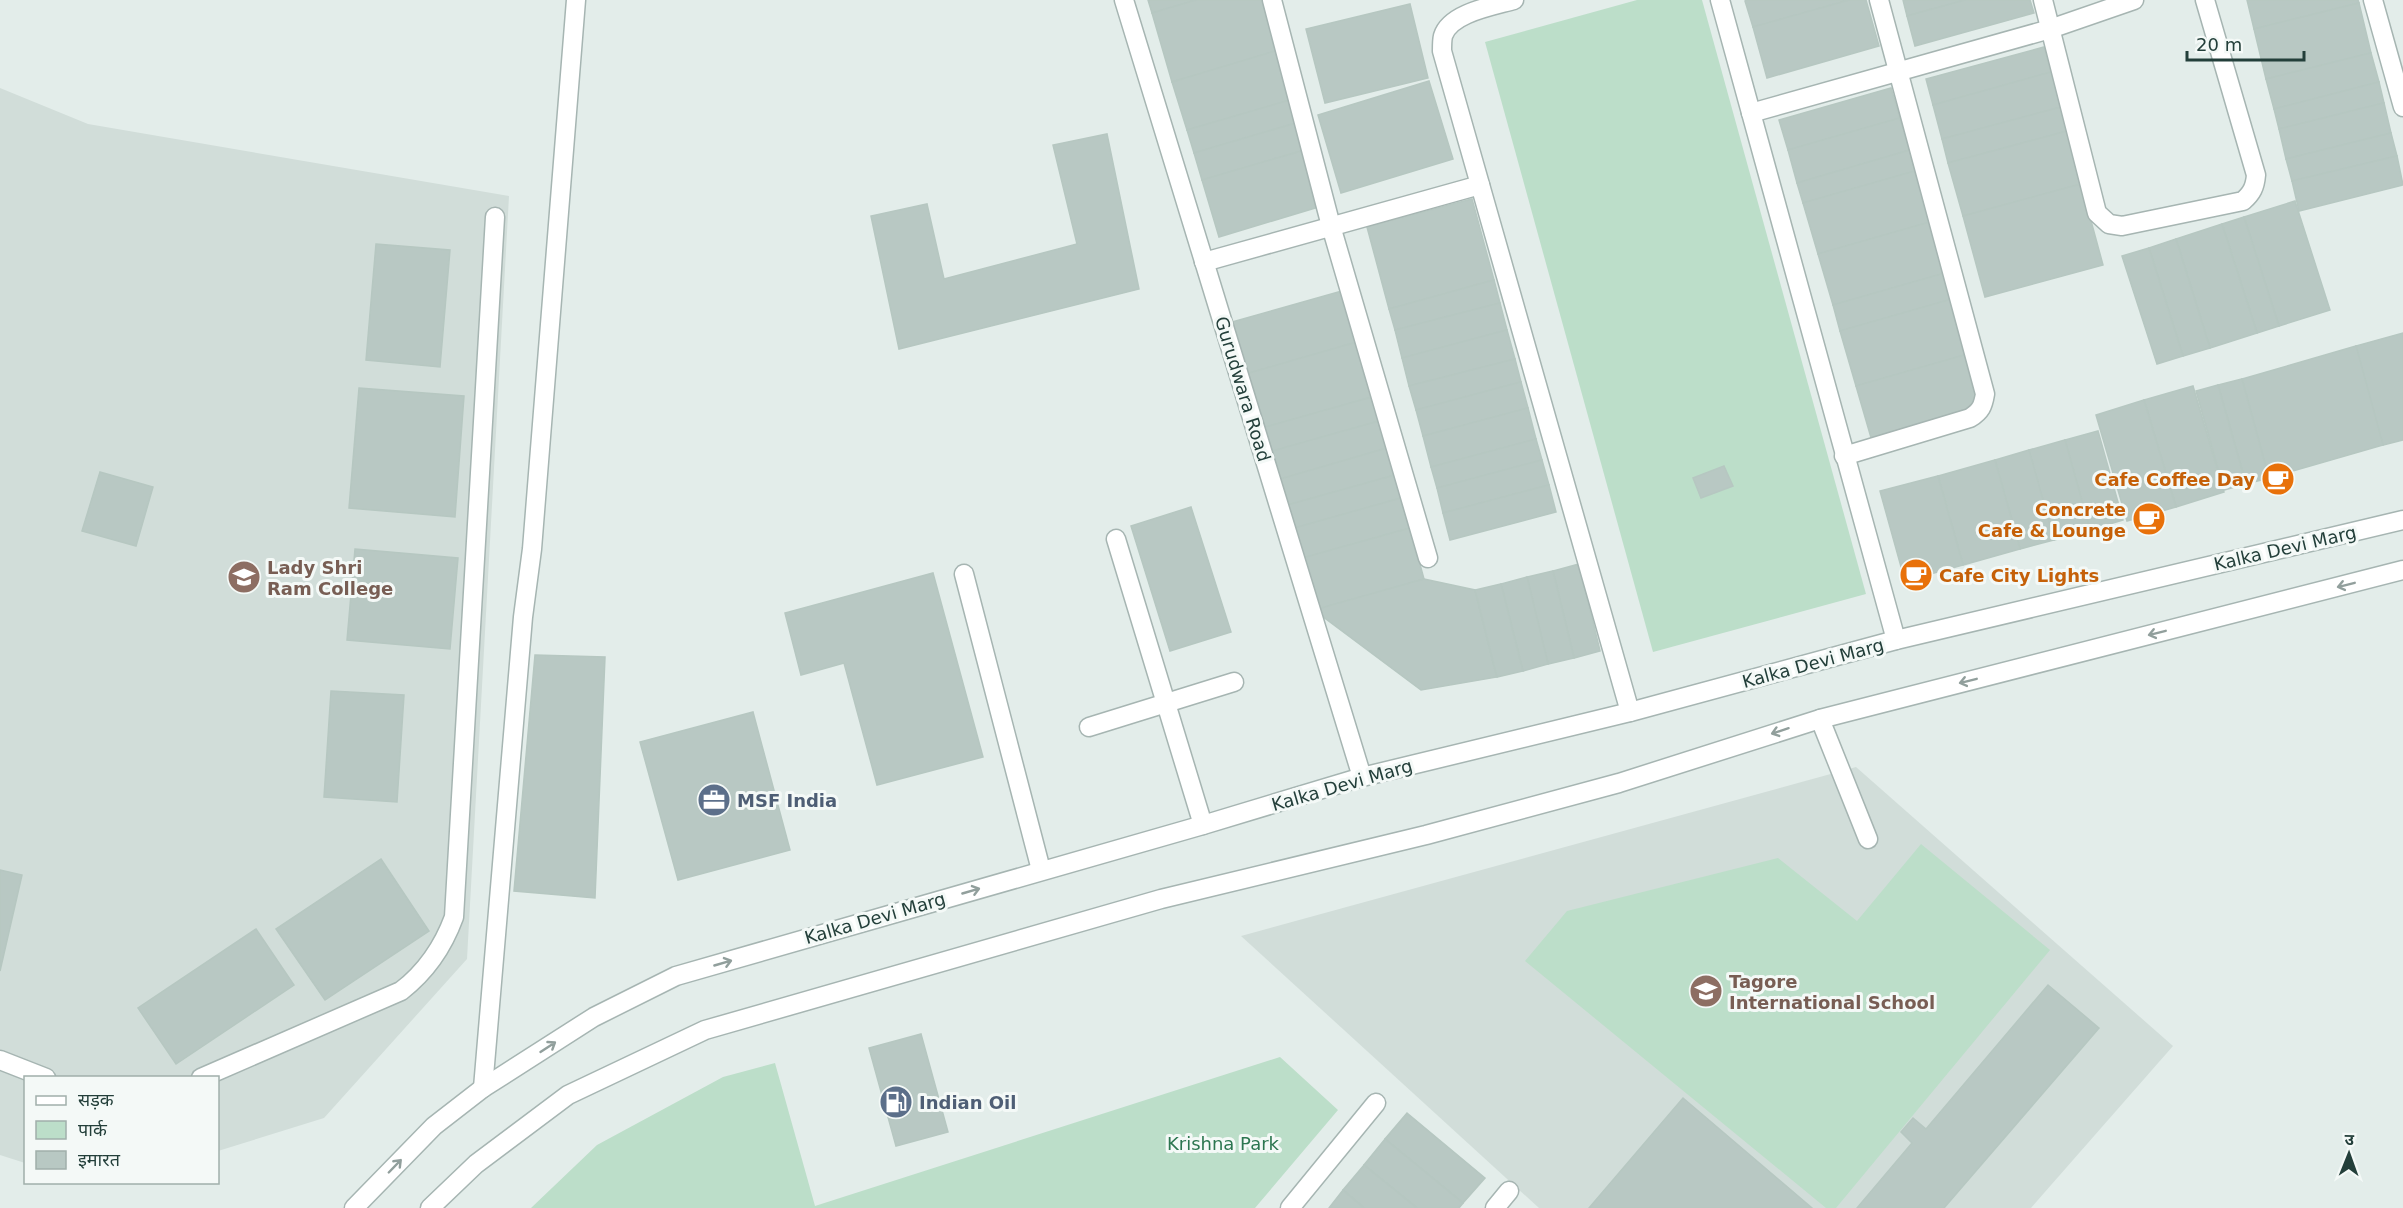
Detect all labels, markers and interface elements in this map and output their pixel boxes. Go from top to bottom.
scale bar [2187,24,2304,62]
text: 20 m [2196,34,2242,55]
street label: Gurudwara Road [1211,314,1275,464]
cafe icon: Cafe Coffee Day [2260,461,2296,497]
place label: Cafe Coffee Day [2094,469,2255,490]
place label: Concrete Cafe & Lounge [1978,499,2126,541]
cafe icon: Concrete Cafe & Lounge [2131,501,2167,537]
street label: Kalka Devi Marg [2212,521,2358,575]
place label: Lady Shri Ram College [267,557,393,599]
cafe icon: Cafe City Lights [1898,557,1934,593]
school or university icon: Lady Shri Ram College [226,559,262,595]
place label: Cafe City Lights [1939,565,2099,586]
one-way arrow [2337,579,2356,591]
one-way arrow [2148,627,2167,639]
street label: Kalka Devi Marg [1740,634,1886,692]
one-way arrow [1959,676,1978,687]
one-way arrow [1771,727,1790,738]
street label: Kalka Devi Marg [1269,755,1415,815]
office icon: MSF India [696,782,732,818]
place label: MSF India [737,790,837,811]
one-way arrow [961,885,980,896]
street label: Kalka Devi Marg [802,888,948,948]
one-way arrow [713,957,732,968]
place label: Tagore International School [1729,971,1935,1013]
school or university icon: Tagore International School [1688,973,1724,1009]
one-way arrow [539,1040,556,1052]
legend [24,1076,219,1184]
fuel station icon: Indian Oil [878,1084,914,1120]
text: सड़क [78,1089,115,1110]
place label: Indian Oil [919,1092,1016,1113]
text: पार्क [78,1119,108,1140]
north arrow [2319,1124,2379,1184]
text: उ [2344,1130,2355,1149]
park label: Krishna Park [1167,1133,1280,1154]
text: इमारत [78,1149,121,1170]
one-way arrow [388,1159,402,1174]

